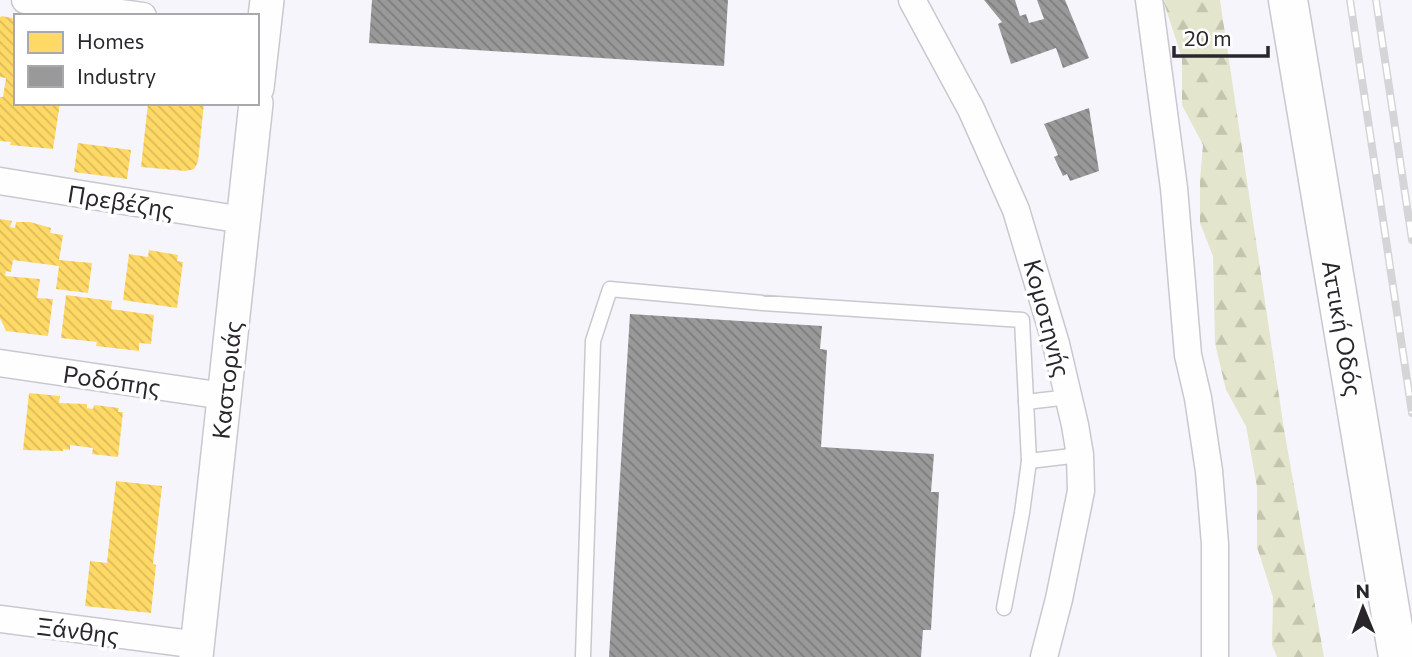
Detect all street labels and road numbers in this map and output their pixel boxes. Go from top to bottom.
street label: Πρεβέζης [66,178,176,224]
street label: Κομοτηνής [1018,256,1078,380]
street label: Αττική Οδός [1317,258,1369,398]
street label: Καστοριάς [205,319,247,441]
street label: Ροδόπης [61,359,163,401]
street label: Ξάνθης [35,611,121,649]

